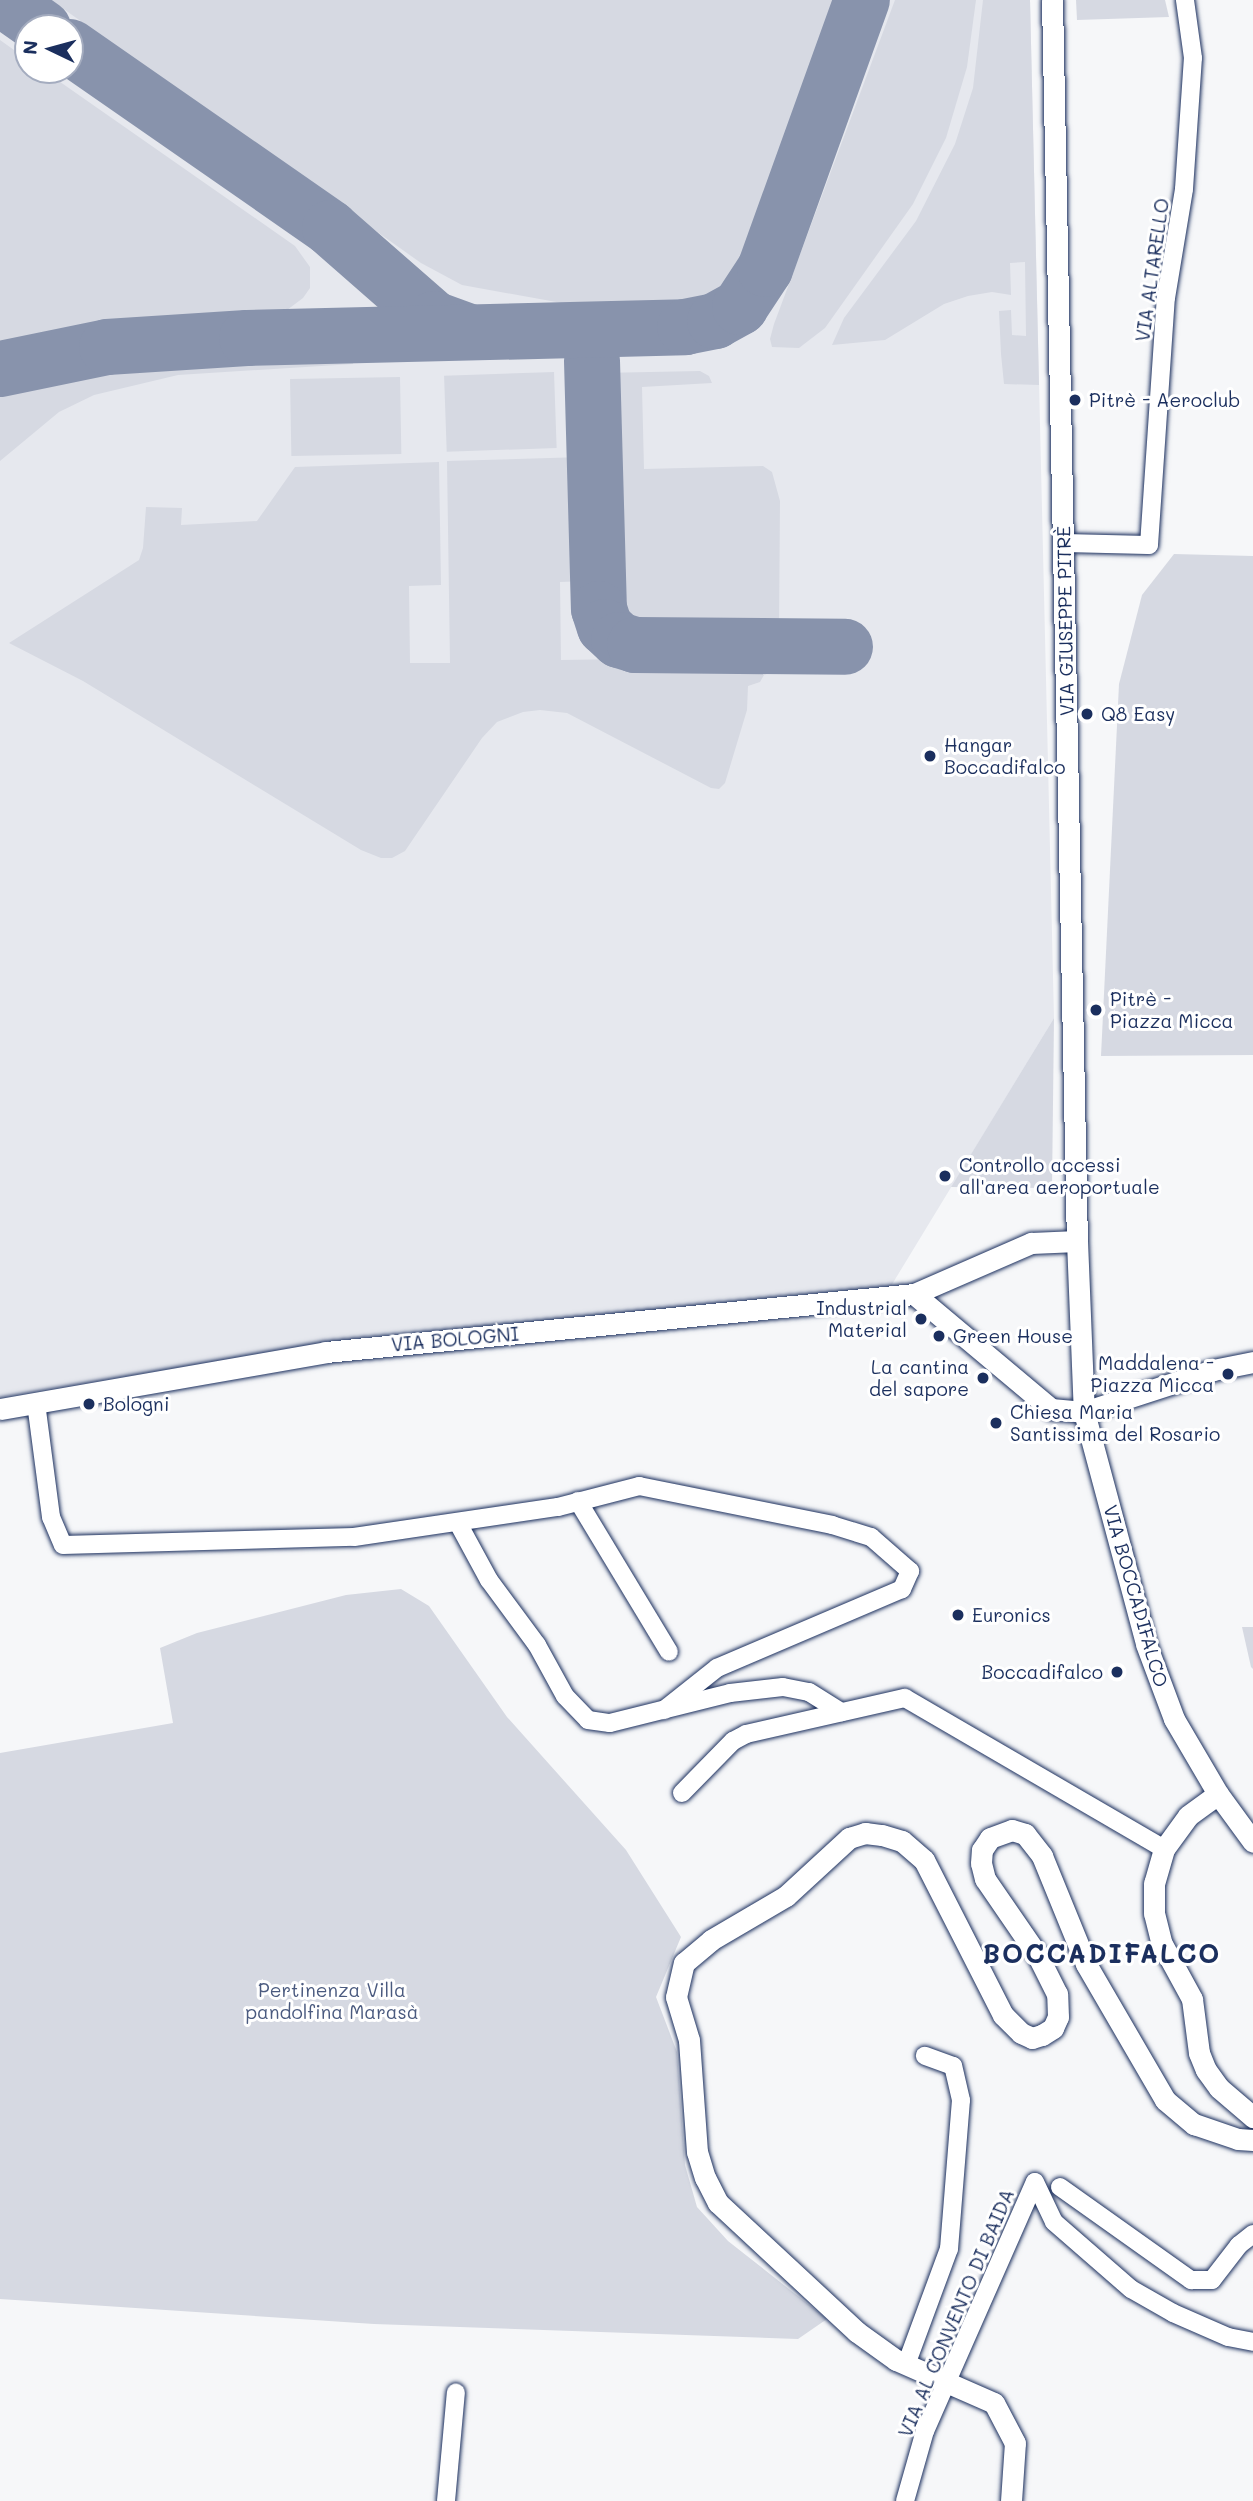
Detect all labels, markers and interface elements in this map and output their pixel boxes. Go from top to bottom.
north arrow [14,14,84,84]
text: N [16,39,43,56]
street label: VIA ALTARELLO [1131,197,1173,343]
place label: Pitrè - Aeroclub [1089,389,1240,411]
marker: Pitrè - Aeroclub [1067,392,1083,408]
street label: VIA GIUSEPPE PITRÈ [1052,526,1078,716]
place label: Q8 Easy [1101,703,1175,725]
marker: Q8 Easy [1079,706,1095,722]
place label: Hangar Boccadifalco [944,734,1066,778]
marker: Hangar Boccadifalco [922,748,938,764]
place label: Pitrè - Piazza Micca [1110,988,1233,1032]
marker: Pitrè - Piazza Micca [1088,1002,1104,1018]
place label: Controllo accessi all'area aeroportuale [959,1154,1160,1198]
marker: Controllo accessi all'area aeroportuale [937,1168,953,1184]
place label: Industrial Material [816,1297,907,1341]
marker: Industrial Material [913,1311,929,1327]
street label: VIA BOLOGNI [390,1322,520,1356]
place label: Green House [953,1325,1073,1347]
marker: Green House [931,1328,947,1344]
place label: Maddalena - Piazza Micca [1091,1352,1214,1396]
place label: La cantina del sapore [869,1356,969,1400]
marker: Maddalena - Piazza Micca [1220,1366,1236,1382]
marker: La cantina del sapore [975,1370,991,1386]
place label: Bologni [103,1393,169,1415]
marker: Bologni [81,1396,97,1412]
place label: Chiesa Maria Santissima del Rosario [1010,1401,1220,1445]
marker: Chiesa Maria Santissima del Rosario [988,1415,1004,1431]
street label: VIA BOCCADIFALCO [1099,1502,1173,1690]
place label: Euronics [972,1604,1051,1626]
marker: Euronics [950,1607,966,1623]
place label: Boccadifalco [981,1661,1103,1683]
marker: Boccadifalco [1109,1664,1125,1680]
district label: BOCCADIFALCO [984,1938,1220,1970]
park label: Pertinenza Villa pandolfina Marasà [245,1979,419,2023]
street label: VIA AL CONVENTO DI BAIDA [893,2185,1019,2441]

